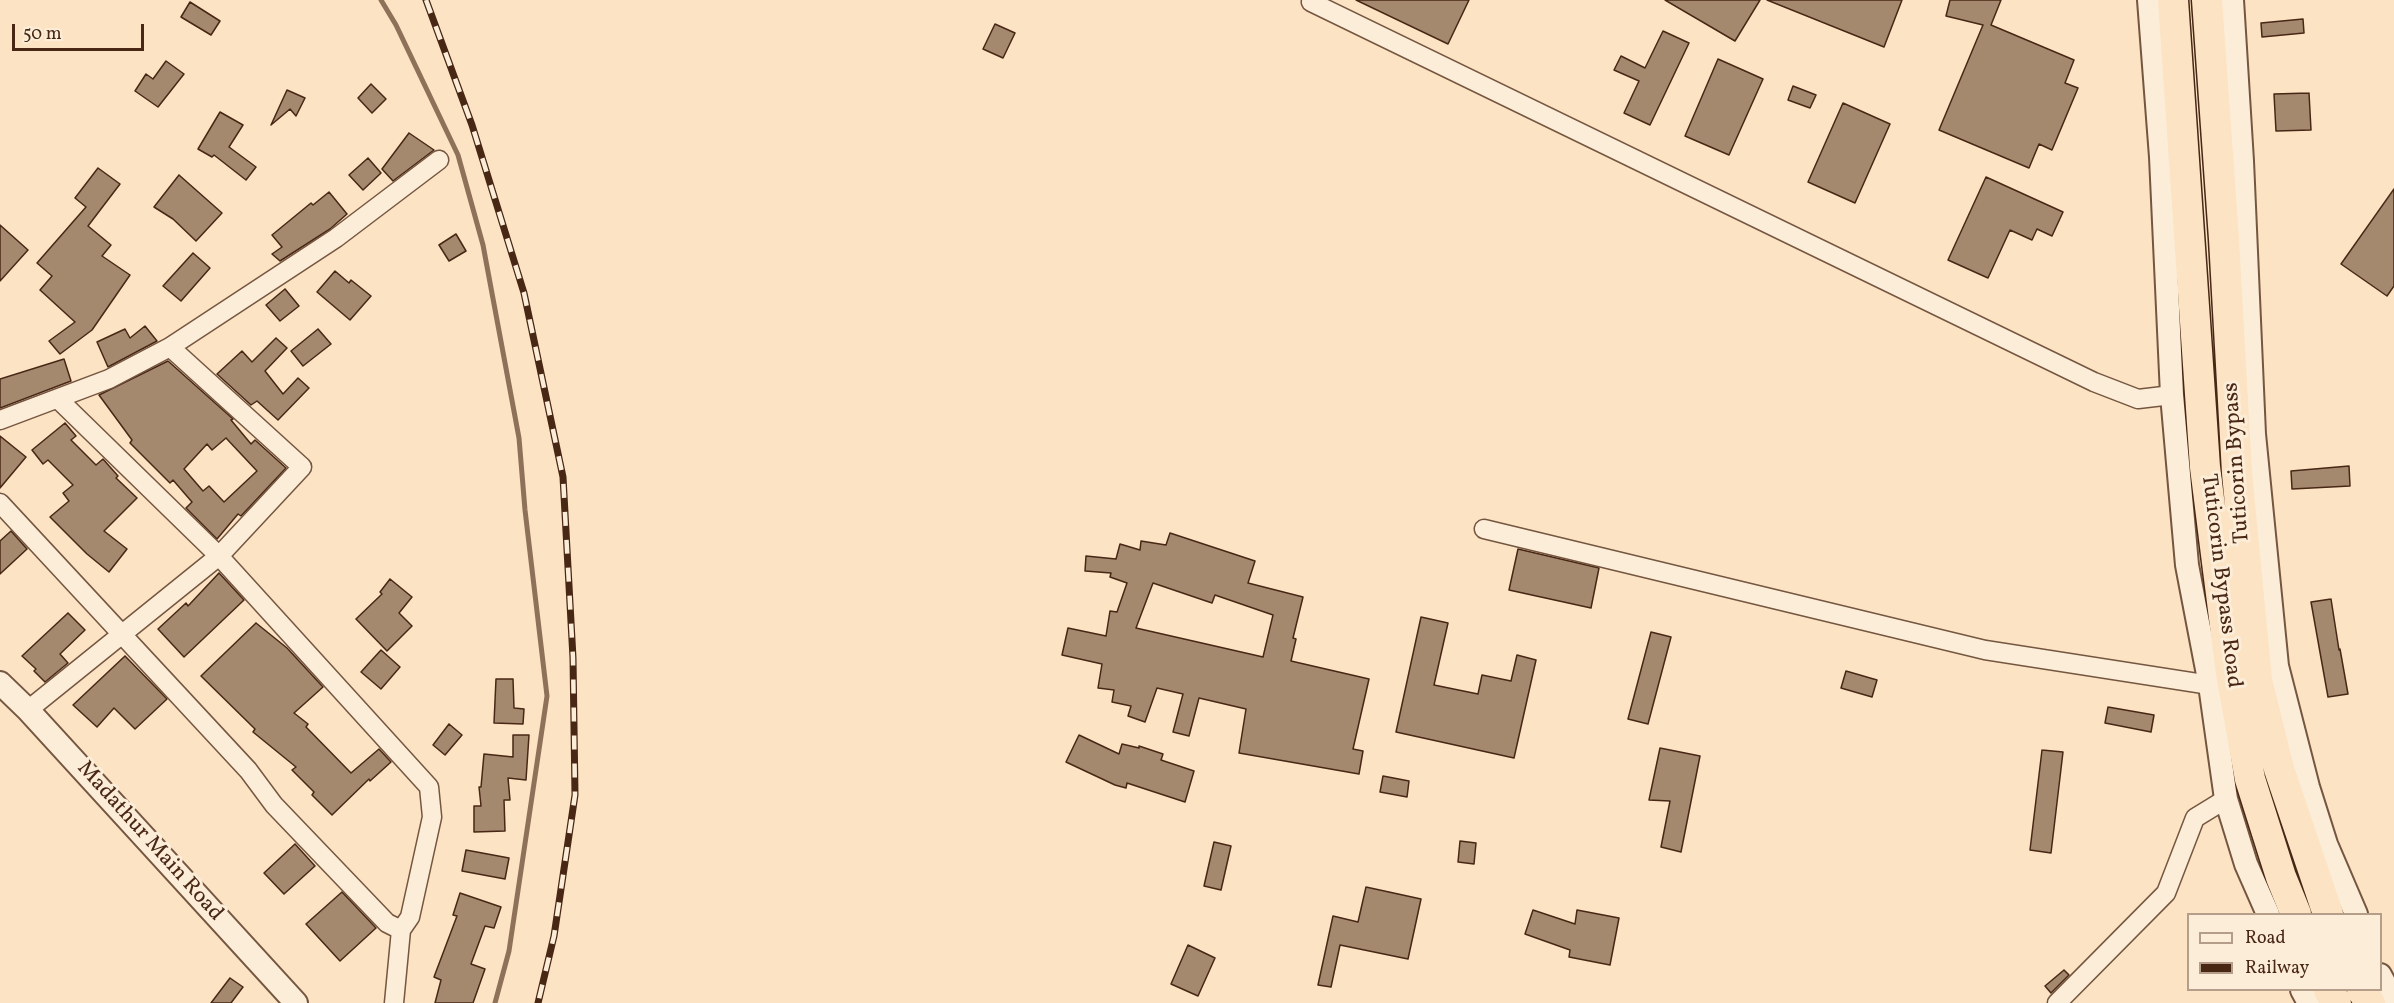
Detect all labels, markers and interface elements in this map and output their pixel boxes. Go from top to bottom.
scale bar [15,12,147,50]
text: 50 m [23,22,62,47]
street label: Tuticorin Bypass [2219,382,2257,544]
street label: Tuticorin Bypass Road [2194,472,2246,690]
street label: Madathur Main Road [70,756,228,928]
legend [2187,913,2382,991]
text: Road [2245,926,2286,951]
text: Railway [2245,956,2309,981]

